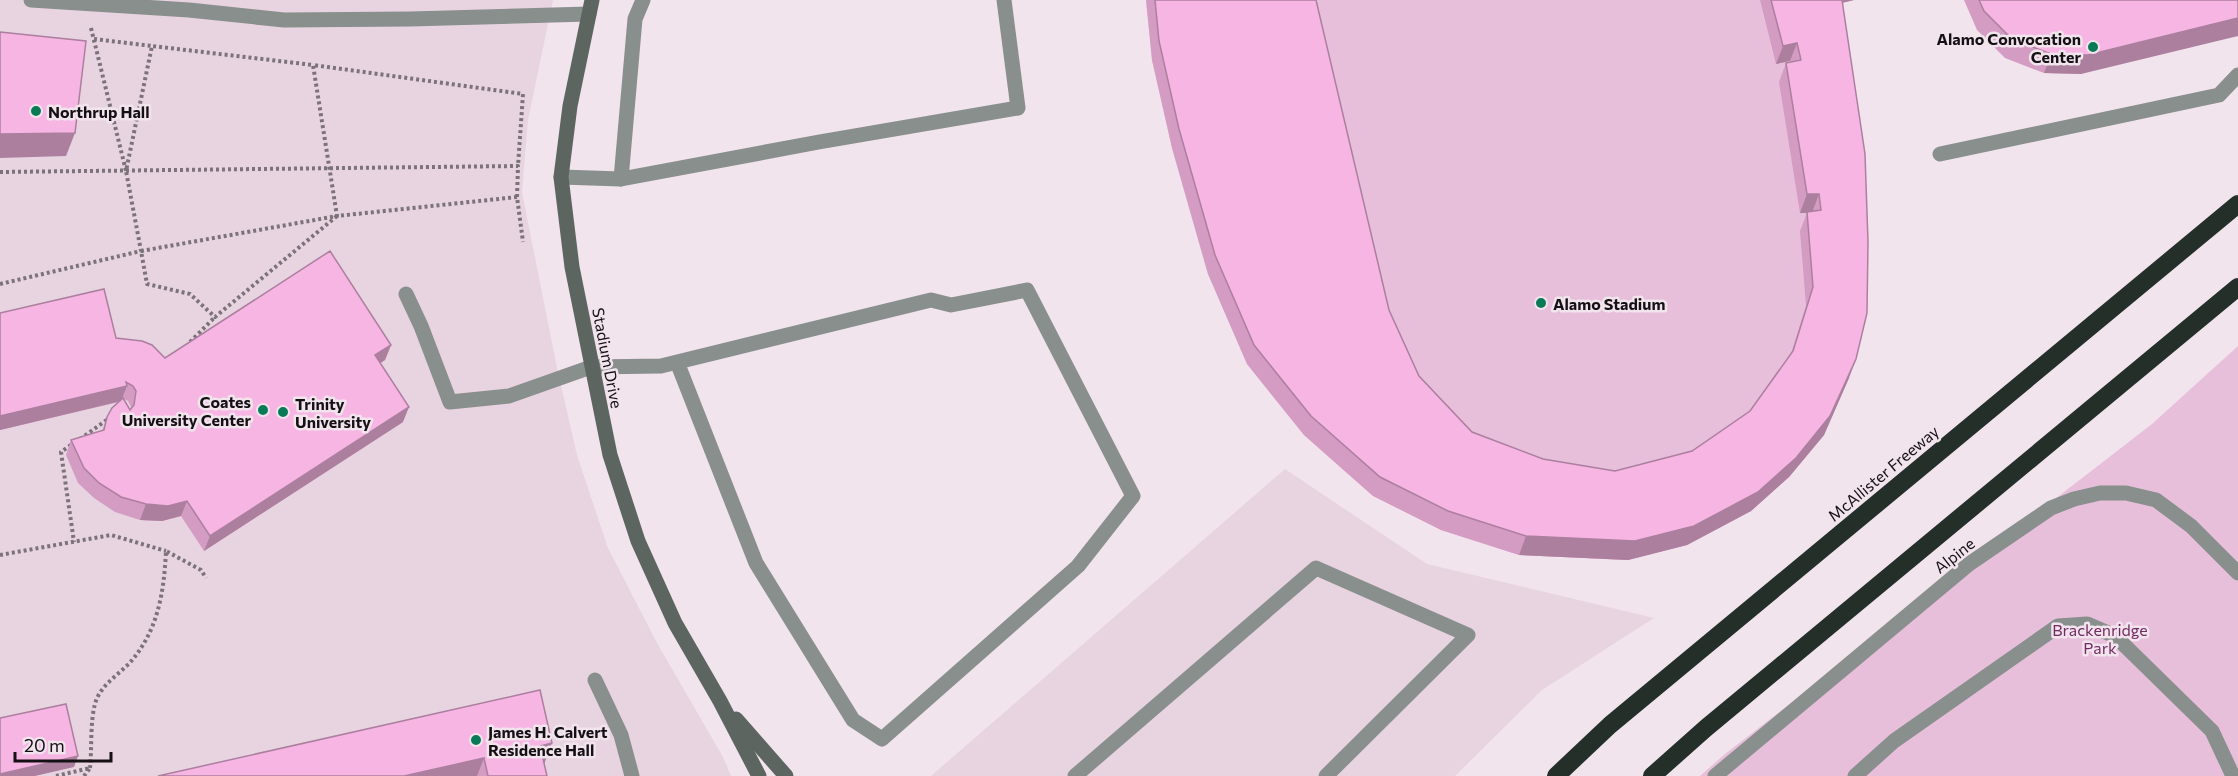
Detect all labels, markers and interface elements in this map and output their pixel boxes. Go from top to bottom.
place label: Alamo Convocation Center [1936,29,2081,66]
marker: Alamo Convocation Center [2086,40,2100,54]
place label: Northrup Hall [48,102,150,121]
marker: Northrup Hall [29,104,43,118]
place label: Alamo Stadium [1553,294,1665,313]
marker: Alamo Stadium [1534,296,1548,310]
street label: Stadium Drive [589,306,627,410]
place label: Coates University Center [122,392,251,429]
place label: Trinity University [295,394,371,431]
marker: Coates University Center [256,403,270,417]
marker: Trinity University [276,405,290,419]
street label: McAllister Freeway [1824,421,1942,525]
street label: Alpine [1930,533,1978,577]
park label: Brackenridge Park [2052,620,2148,657]
place label: James H. Calvert Residence Hall [488,722,608,759]
scale bar [15,725,111,763]
marker: James H. Calvert Residence Hall [469,733,483,747]
text: 20 m [24,734,65,756]

